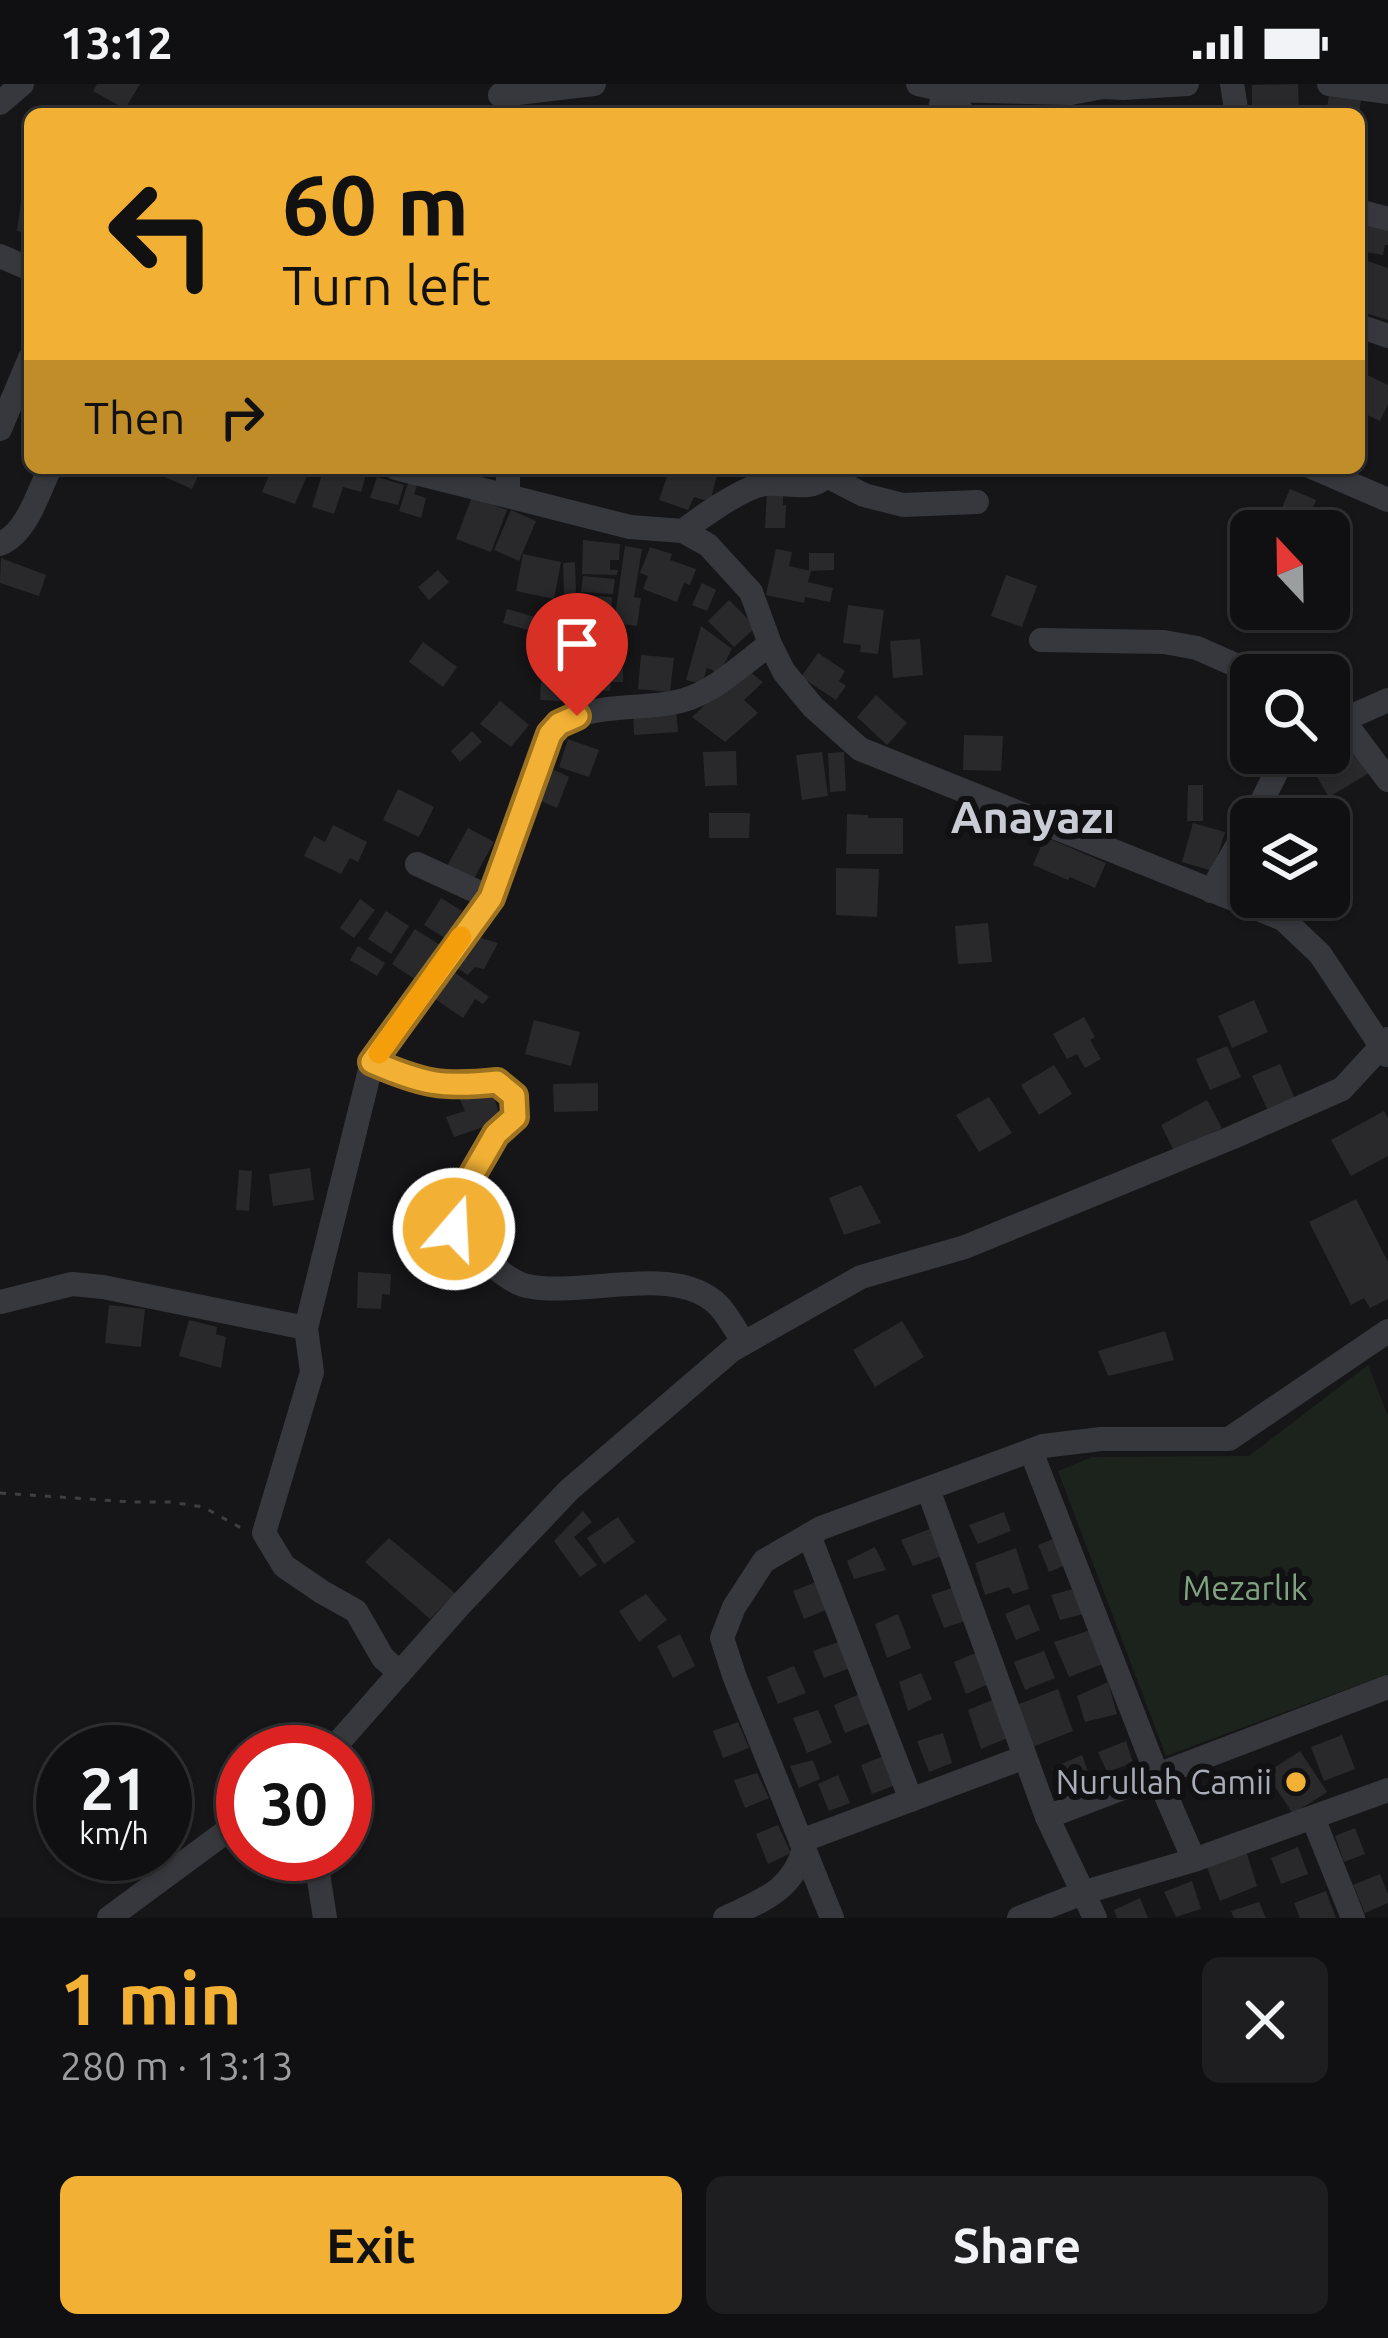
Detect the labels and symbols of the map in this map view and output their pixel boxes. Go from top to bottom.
north arrow [1230,510,1350,630]
pin [526,593,628,716]
district label: Anayazı [951,791,1115,842]
position arrow [391,1166,517,1292]
park label: Mezarlık [1183,1569,1308,1606]
speed limit sign: 30 [216,1725,372,1881]
place label: Nurullah Camii [1056,1763,1272,1800]
marker: Nurullah Camii [1283,1769,1309,1795]

